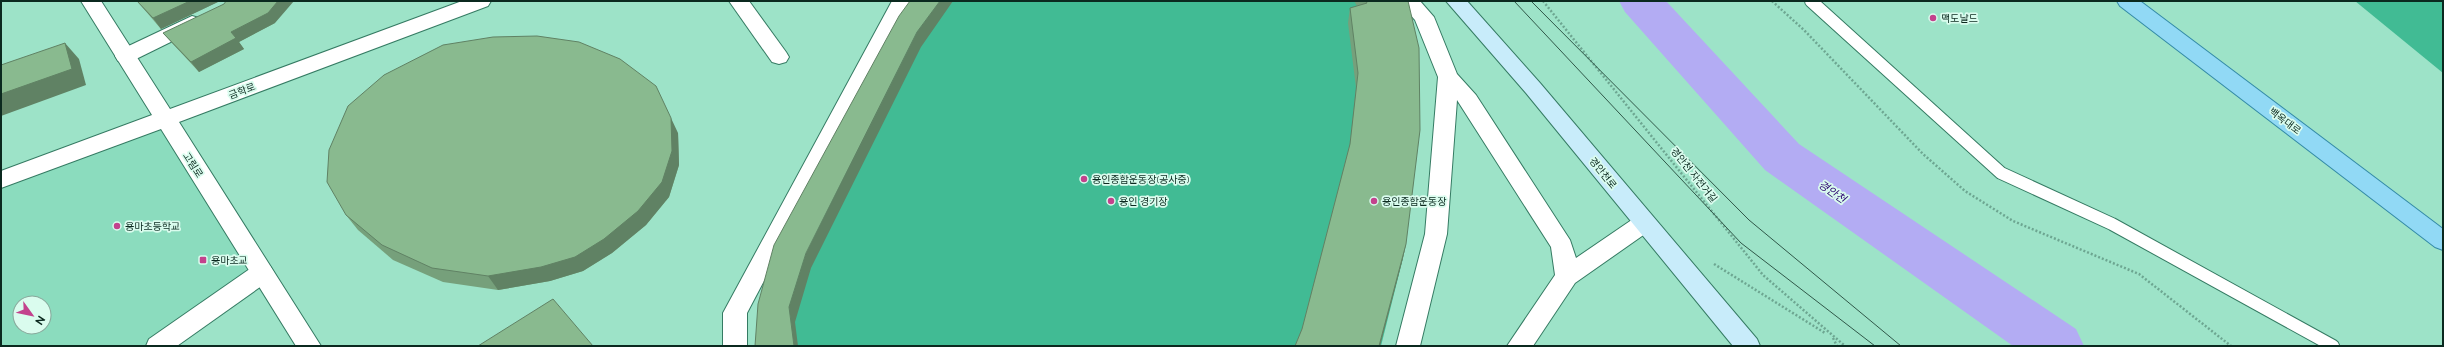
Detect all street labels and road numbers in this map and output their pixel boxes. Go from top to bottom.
street label: 금학로 [227,81,257,101]
street label: 백옥대로 [2267,106,2303,136]
street label: 경안천 자전거길 [1669,146,1719,204]
street label: 고림로 [181,150,205,180]
street label: 경안천로 [1587,155,1619,191]

